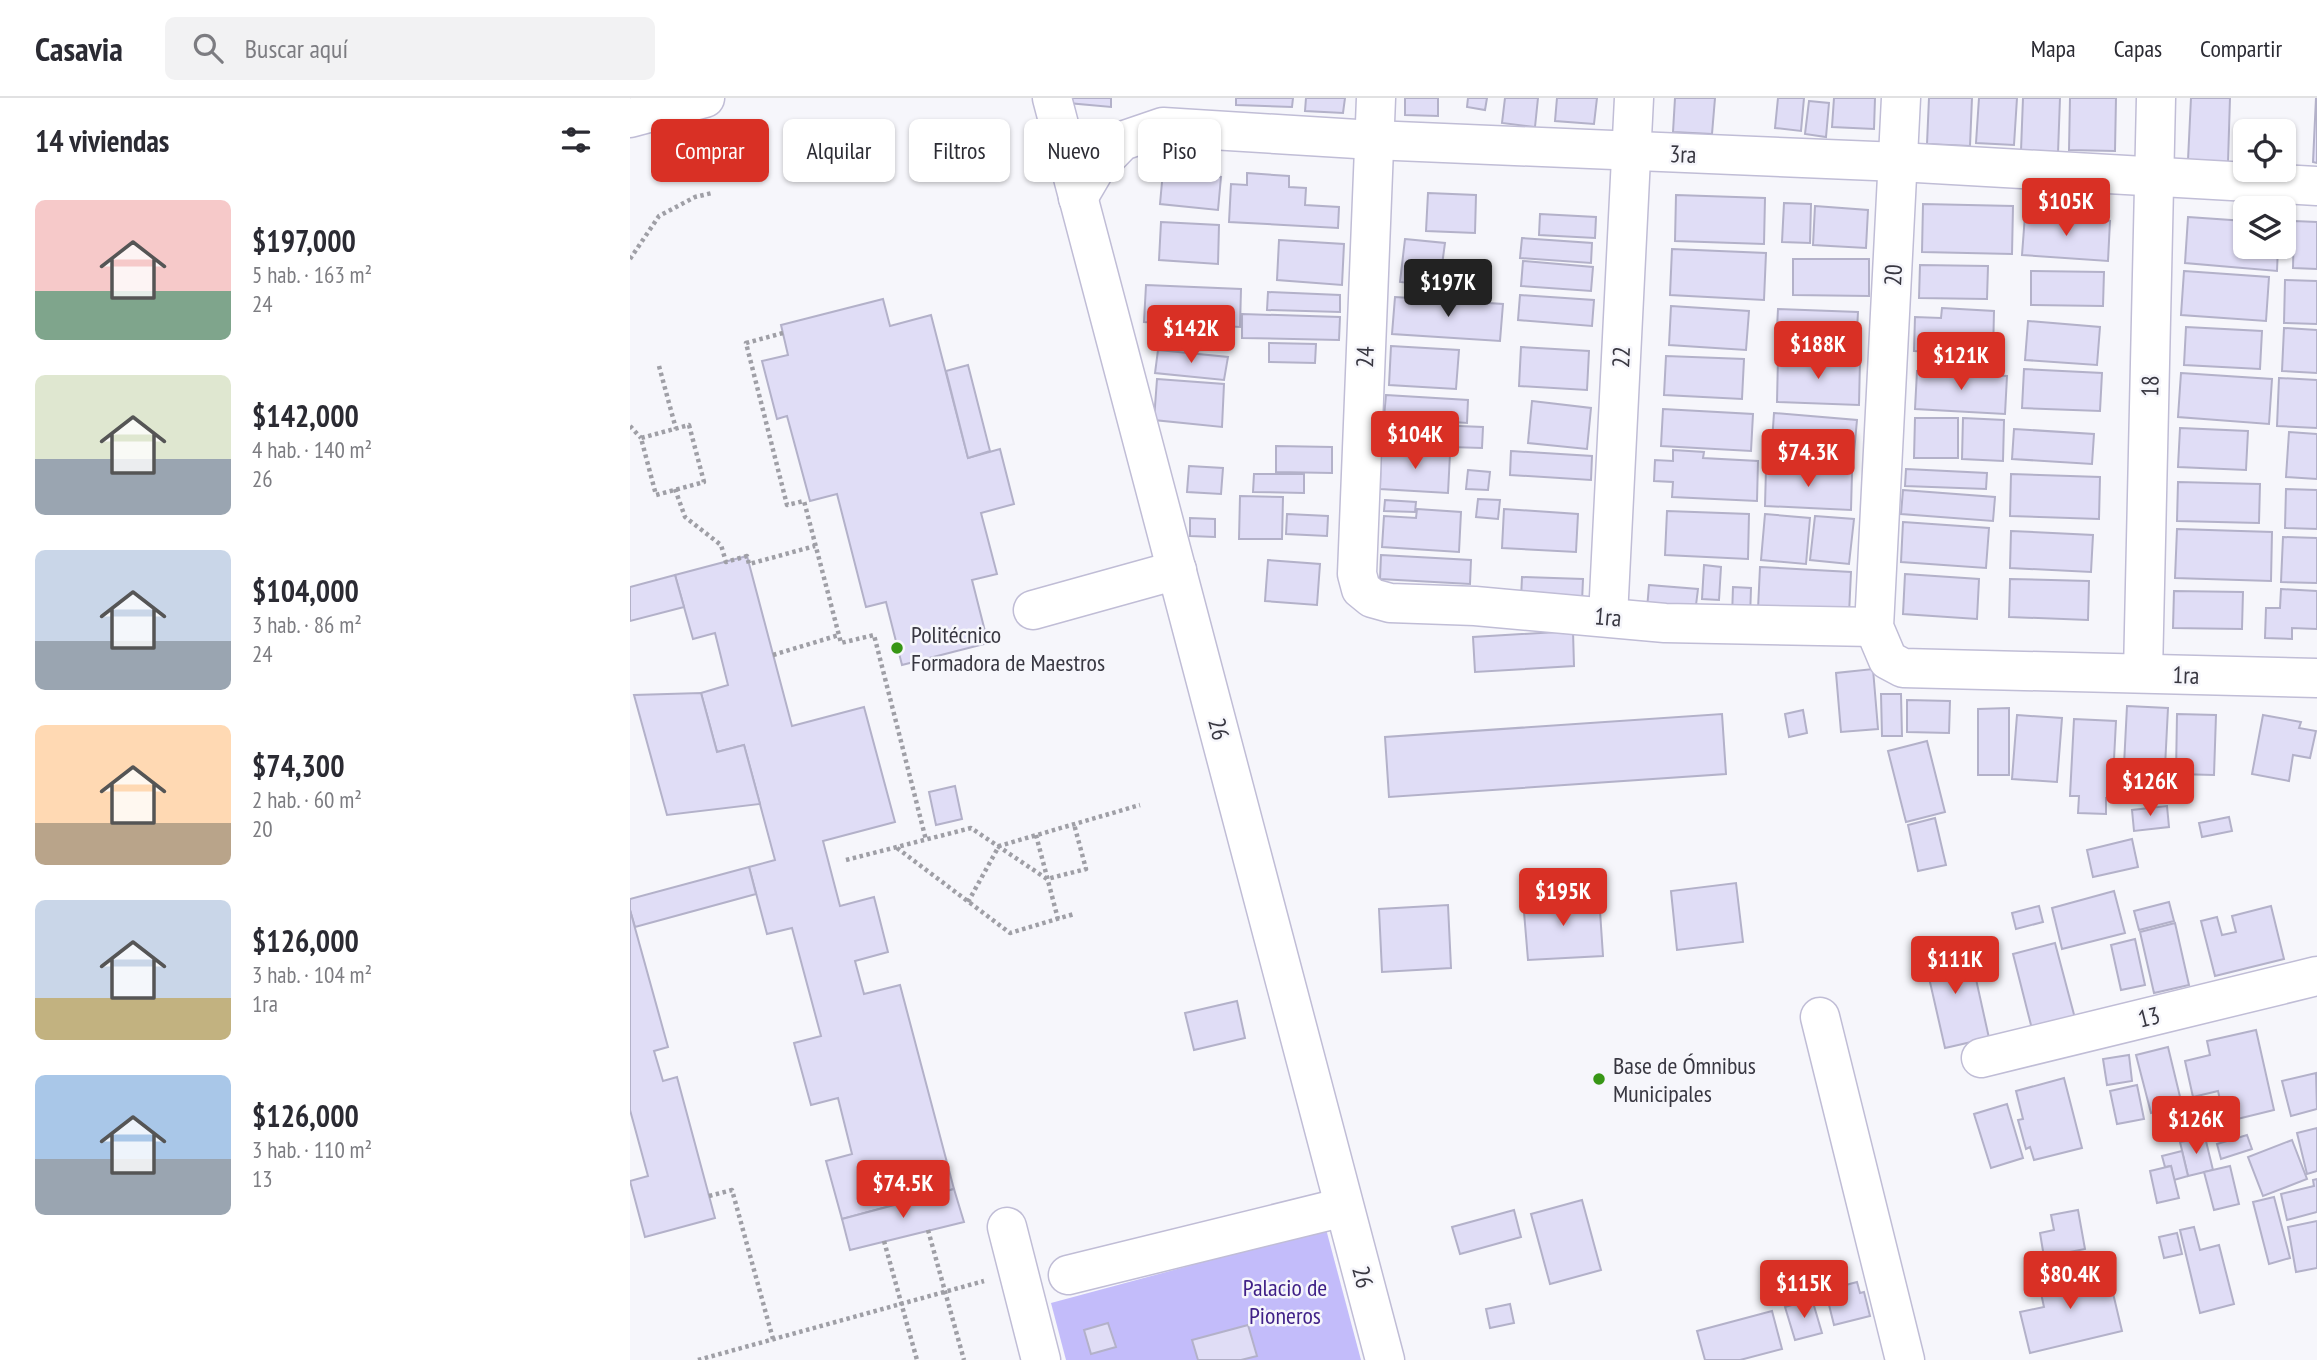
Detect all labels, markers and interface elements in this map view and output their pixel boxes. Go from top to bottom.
search box [165,17,655,80]
text: Casavia [35,27,123,70]
icon: search [189,29,227,67]
text: Buscar aquí [245,32,348,65]
text: Mapa [2031,33,2076,64]
text: Capas [2114,33,2162,64]
text: Compartir [2200,33,2282,64]
chip: Comprar [651,119,769,182]
chip: Alquilar [783,119,895,182]
chip: Filtros [909,119,1010,182]
chip: Nuevo [1024,119,1124,182]
chip: Piso [1138,119,1221,182]
map controls [2233,119,2296,259]
button: locate [2233,119,2296,182]
text: 14 viviendas [35,121,169,160]
icon: filters [557,121,595,159]
street label: 3ra [1669,138,1697,170]
pin: $105K [2017,178,2115,238]
text: $105K [2038,186,2094,215]
button: layers [2233,196,2296,259]
text: $197,000 [252,221,356,260]
icon: home [91,228,175,312]
text: 5 hab. · 163 m² [252,260,372,289]
pin: $197K [1399,260,1497,319]
street label: 20 [1877,263,1909,287]
text: $197K [1420,267,1476,296]
text: 24 [252,289,273,318]
pin: $142K [1142,306,1240,365]
text: $142K [1163,313,1219,342]
pin: $188K [1769,322,1867,381]
text: $188K [1790,329,1846,358]
pin: $121K [1912,332,2010,392]
text: $121K [1933,340,1989,369]
street label: 24 [1349,345,1381,368]
street label: 22 [1605,345,1637,369]
street label: 18 [2134,375,2166,397]
text: $142,000 [252,396,359,435]
icon: home [91,403,175,487]
pin: $104K [1366,412,1464,471]
text: $104K [1387,419,1443,448]
pin: $74.3K [1751,430,1865,489]
text: 4 hab. · 140 m² [252,435,372,464]
text: $74.3K [1778,437,1838,466]
text: 26 [252,464,273,493]
text: $104,000 [252,571,359,610]
icon: home [91,578,175,662]
street label: 1ra [1593,600,1623,634]
text: 3 hab. · 86 m² [252,610,362,639]
place label: Politécnico Formadora de Maestros [911,619,1105,678]
text: 24 [252,639,273,668]
marker: Politécnico Formadora de Maestros [889,640,905,656]
street label: 1ra [2172,659,2200,691]
street label: 26 [1201,715,1237,743]
text: $74,300 [252,746,345,785]
icon: home [91,753,175,837]
pin: $126K [2101,758,2199,818]
text: $126K [2122,766,2178,795]
text: 2 hab. · 60 m² [252,785,362,814]
text: 20 [252,814,273,843]
pin: $195K [1514,868,1612,928]
text: $195K [1535,876,1591,905]
text: $126,000 [252,921,359,960]
icon: home [91,928,175,1012]
pin: $111K [1906,936,2004,996]
text: $111K [1927,944,1983,973]
text: 3 hab. · 104 m² [252,960,372,989]
text: 1ra [252,989,278,1018]
street label: 13 [2135,999,2163,1035]
place label: Base de Ómnibus Municipales [1613,1050,1756,1109]
marker: Base de Ómnibus Municipales [1591,1071,1607,1087]
text: $126,000 [252,1096,359,1135]
pin: $126K [2147,1096,2245,1156]
icon: home [91,1103,175,1187]
text: $126K [2168,1104,2224,1133]
text: 3 hab. · 110 m² [252,1135,372,1164]
pin: $74.5K [846,1160,960,1220]
text: 13 [252,1164,273,1193]
text: $74.5K [873,1168,933,1197]
pin: $80.4K [2013,1252,2127,1311]
text: $80.4K [2040,1259,2100,1288]
pin: $115K [1755,1260,1853,1320]
street label: 26 [1345,1263,1381,1291]
text: $115K [1776,1268,1832,1297]
park label: Palacio de Pioneros [1243,1272,1327,1331]

